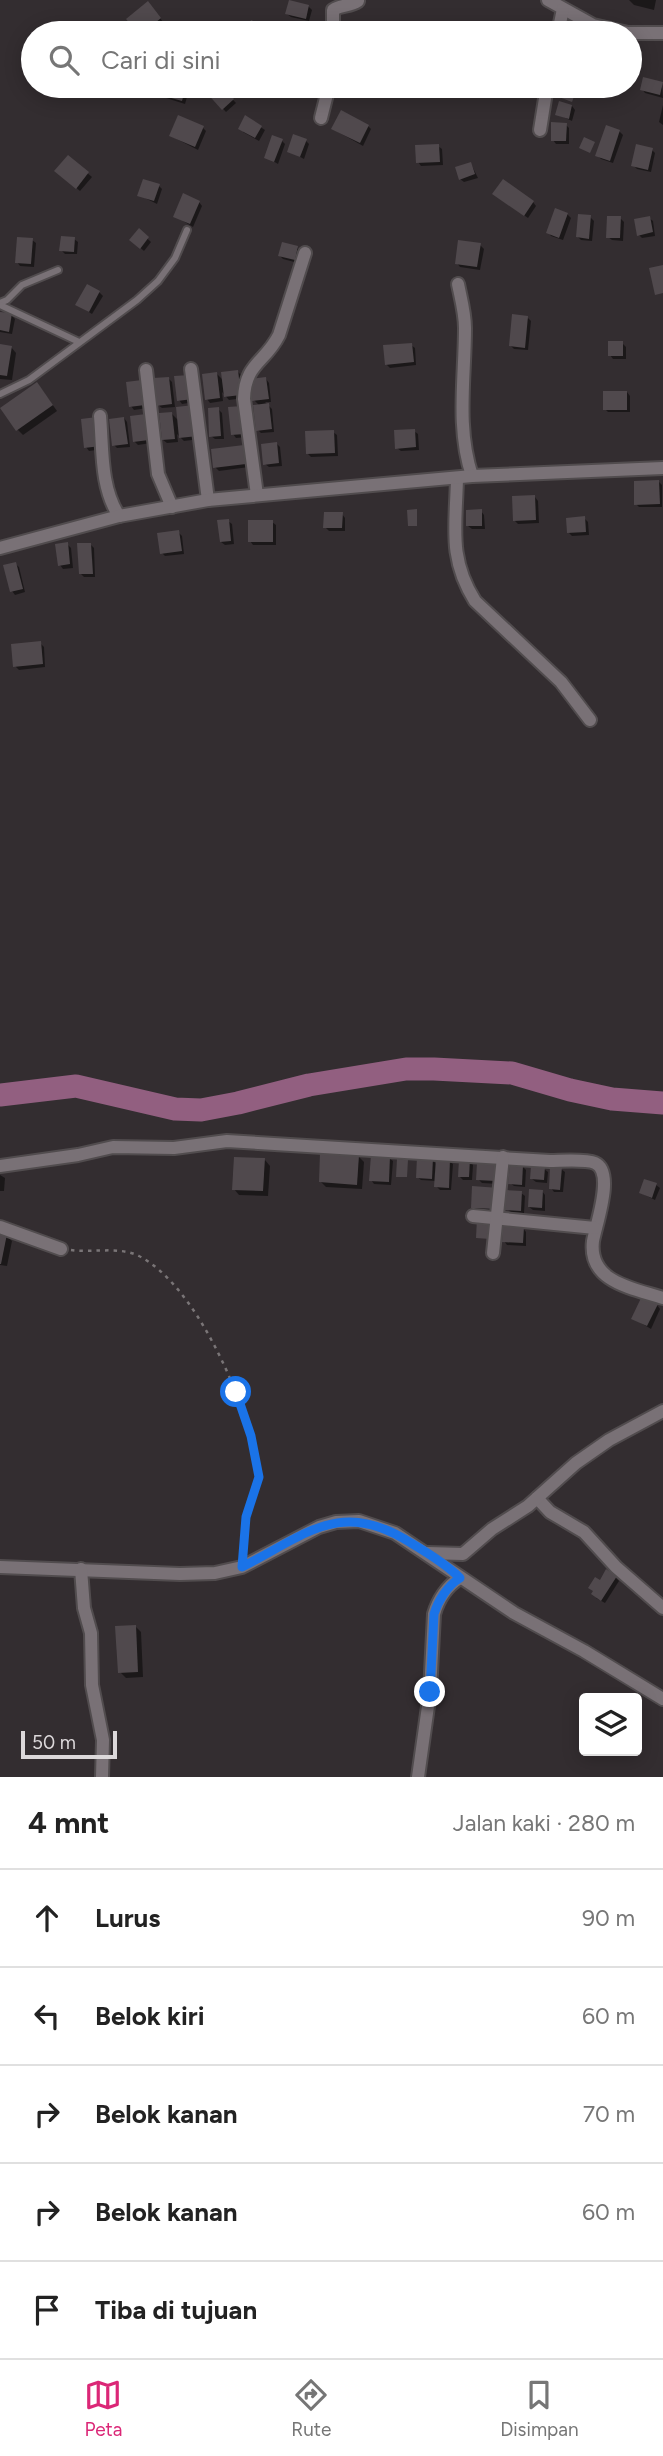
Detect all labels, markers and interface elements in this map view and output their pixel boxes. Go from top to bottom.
search box [21,21,642,98]
icon: search [45,41,83,79]
text: Cari di sini [101,44,221,76]
route start [220,1376,251,1407]
route end [414,1676,445,1707]
map controls [579,1693,642,1756]
button: layers [579,1693,642,1756]
scale bar [21,1728,117,1760]
text: 50 m [32,1731,76,1754]
text: 4 mnt [28,1804,109,1841]
text: Jalan kaki · 280 m [453,1809,635,1837]
icon: ahead [28,1899,66,1937]
text: Lurus [95,1902,160,1934]
text: 90 m [582,1904,635,1932]
icon: left [28,1997,66,2035]
text: Belok kiri [95,2000,204,2032]
text: 60 m [582,2002,635,2030]
icon: right [28,2095,66,2133]
text: Belok kanan [95,2098,238,2130]
text: 70 m [583,2100,635,2128]
icon: right [28,2193,66,2231]
text: Belok kanan [95,2196,238,2228]
text: 60 m [582,2198,635,2226]
icon: arrive [28,2291,66,2329]
text: Tiba di tujuan [95,2294,257,2326]
tab: Peta [84,2376,122,2441]
tab: Rute [291,2376,331,2441]
tab: Disimpan [500,2376,579,2441]

